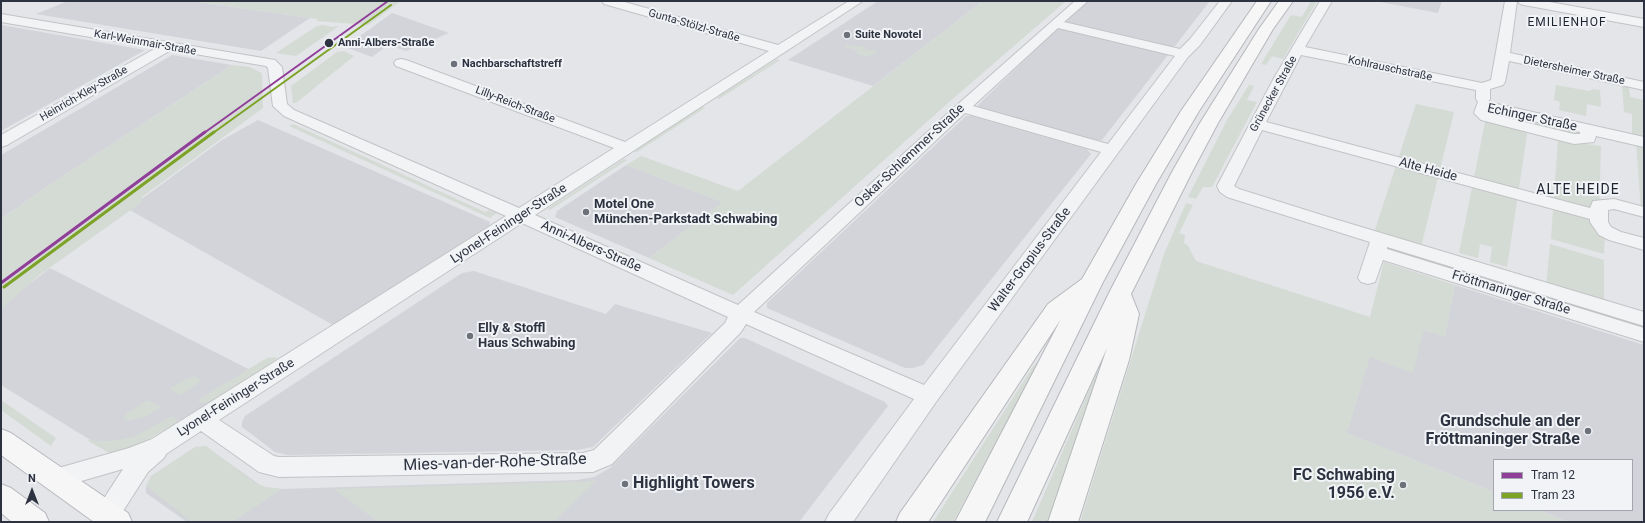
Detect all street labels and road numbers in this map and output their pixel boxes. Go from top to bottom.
street label: Gunta-Stölzl-Straße [647,7,741,45]
street label: Karl-Weinmair-Straße [93,28,197,58]
street label: Grünecker Straße [1248,54,1300,134]
street label: Kohlrauschstraße [1347,54,1433,84]
street label: Dietersheimer Straße [1522,54,1626,88]
street label: Heinrich-Kley-Straße [38,63,130,125]
street label: Lilly-Reich-Straße [473,84,557,126]
street label: Oskar-Schlemmer-Straße [852,101,968,211]
street label: Echinger Straße [1486,101,1578,135]
street label: Alte Heide [1397,155,1459,185]
street label: Lyonel-Feininger-Straße [448,181,570,267]
street label: Walter-Gropius-Straße [986,205,1074,315]
street label: Anni-Albers-Straße [539,218,643,276]
street label: Fröttmaninger Straße [1450,268,1572,318]
street label: Lyonel-Feininger-Straße [175,356,297,440]
street label: Mies-van-der-Rohe-Straße [403,450,587,476]

